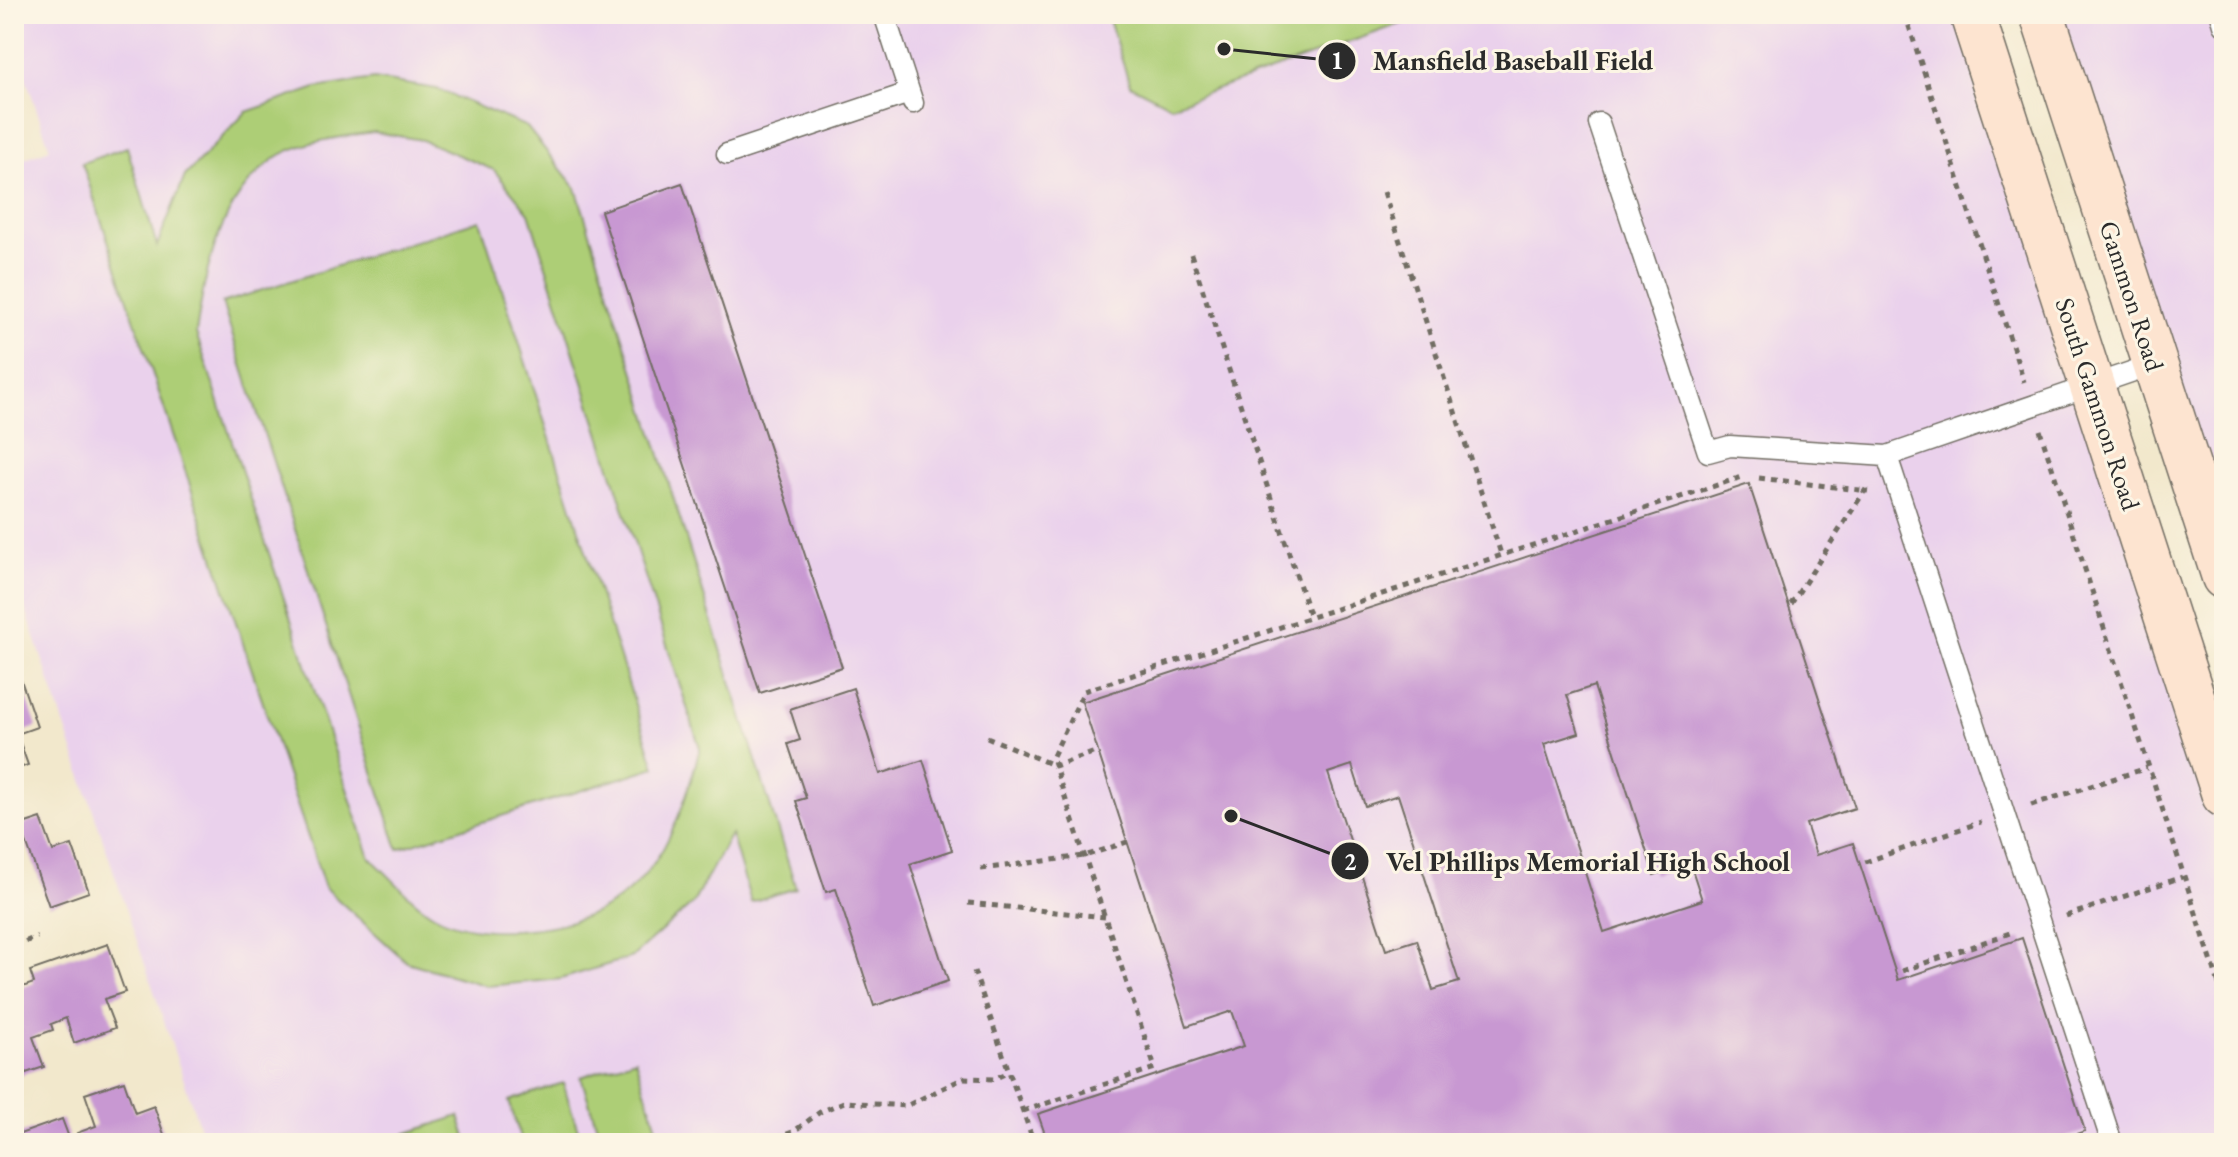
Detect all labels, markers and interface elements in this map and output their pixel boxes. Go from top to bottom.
callout: Mansfield Baseball Field [1317,35,1669,87]
text: Mansfield Baseball Field [1373,42,1654,78]
text: 1 [1331,45,1343,76]
street label: Gammon Road [2092,217,2173,376]
street label: South Gammon Road [2048,293,2149,515]
callout: Vel Phillips Memorial High School [1330,835,1806,887]
text: Vel Phillips Memorial High School [1386,843,1790,879]
text: 2 [1344,846,1357,877]

